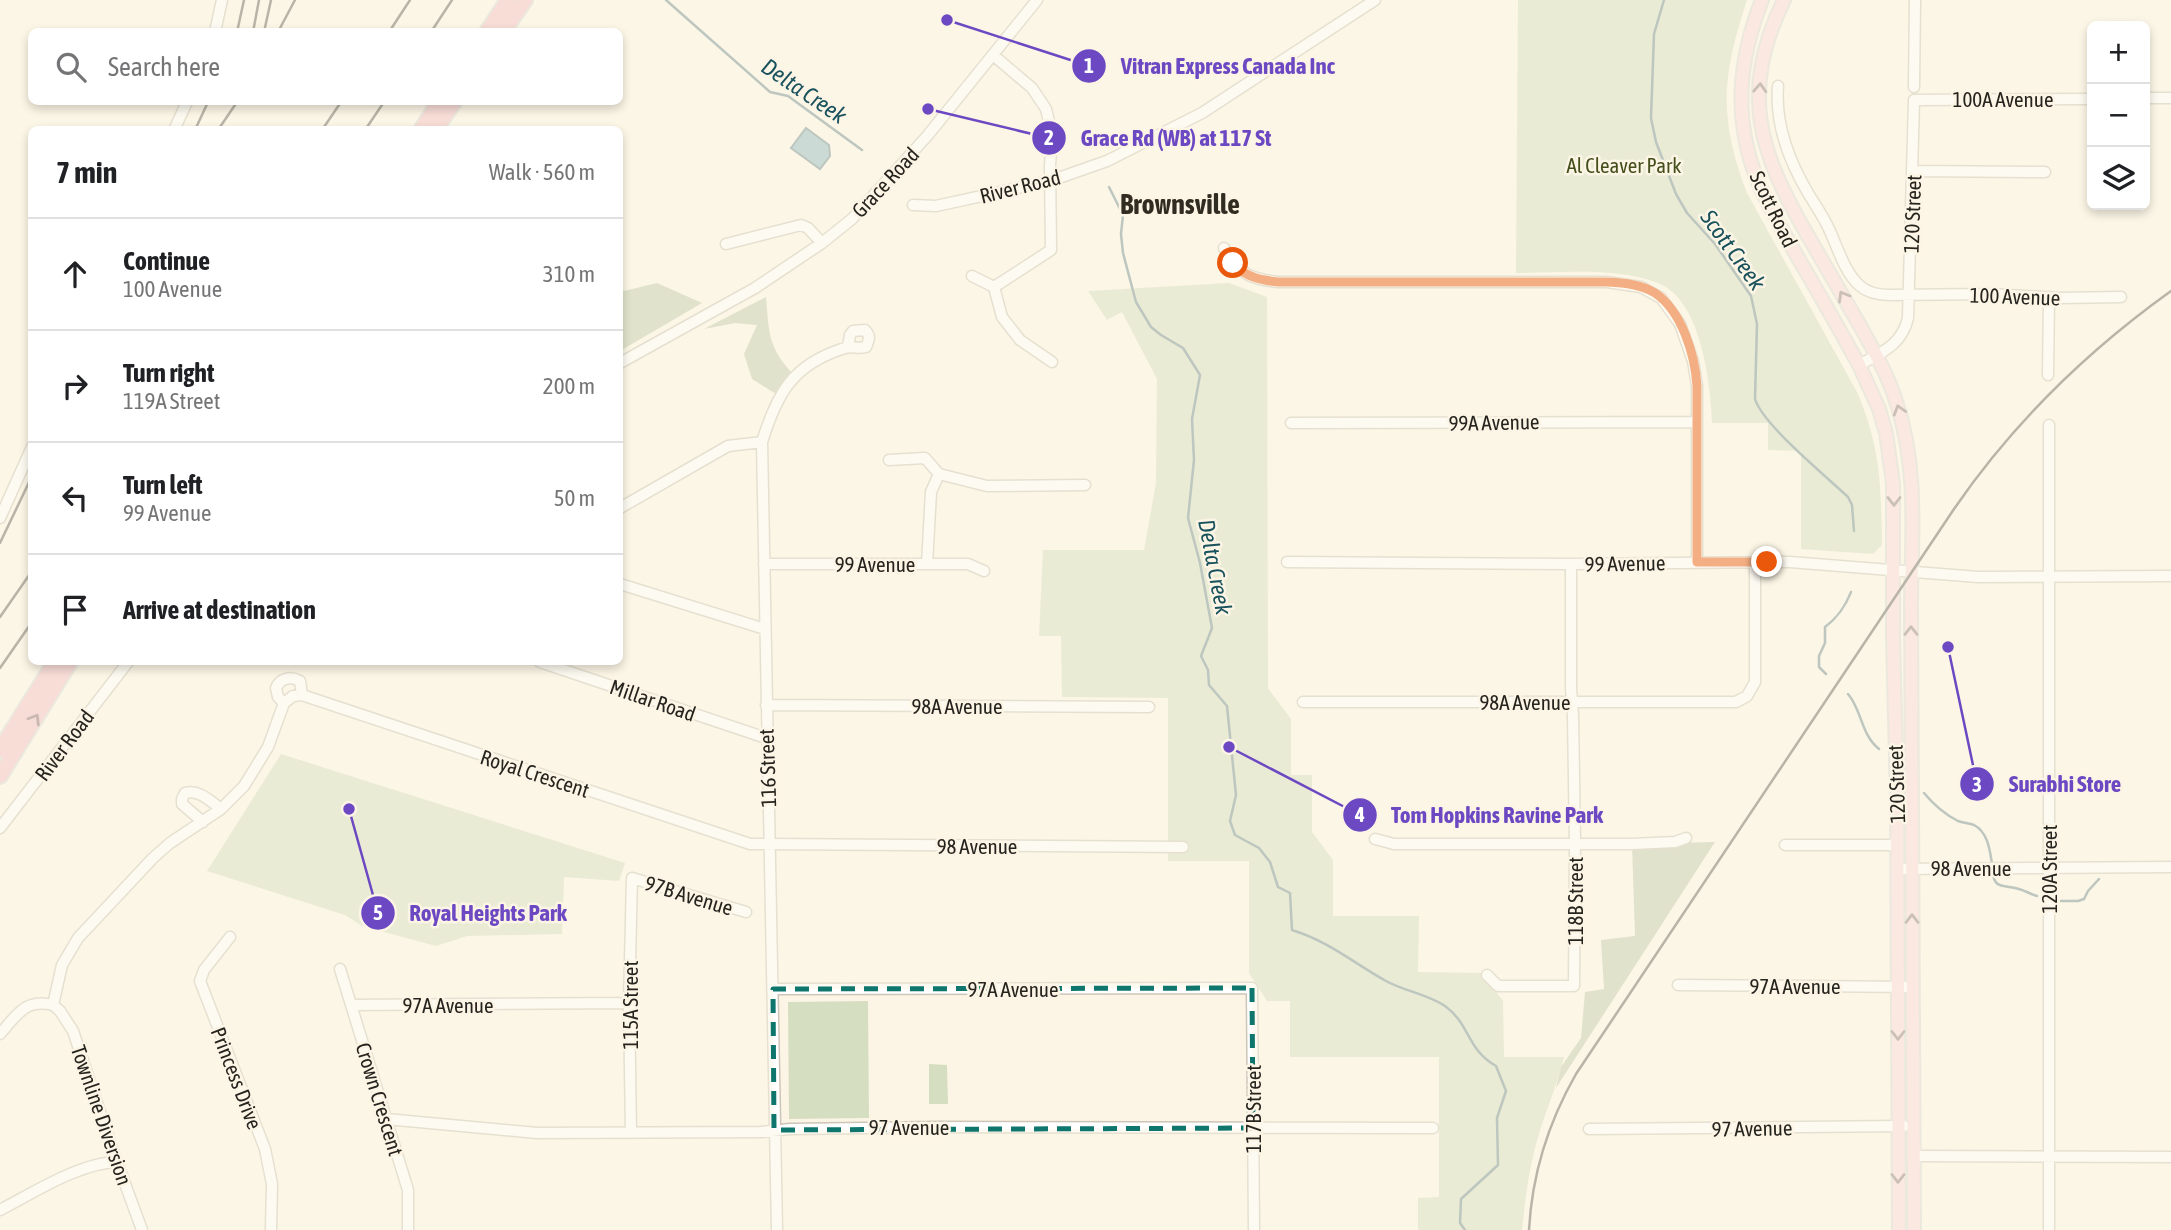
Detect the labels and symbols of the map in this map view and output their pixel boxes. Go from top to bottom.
callout: Vitran Express Canada Inc [1072,44,1349,88]
water label: Delta Creek [757,53,852,129]
text: 1 [1084,53,1094,77]
text: Vitran Express Canada Inc [1120,53,1336,79]
one-way arrow [1752,82,1767,93]
street label: 100A Avenue [1953,87,2053,111]
callout: Grace Rd (WB) at 117 St [1032,116,1286,160]
text: 2 [1044,125,1054,149]
text: Grace Rd (WB) at 117 St [1081,125,1272,151]
street label: Grace Road [847,142,923,222]
park label: Al Cleaver Park [1567,153,1681,177]
street label: River Road [977,164,1063,208]
street label: Scott Road [1745,167,1803,251]
street label: 120 Street [1899,174,1925,254]
district label: Brownsville [1120,188,1240,220]
water label: Scott Creek [1695,204,1771,296]
route start [1217,247,1248,278]
street label: 100 Avenue [1969,282,2061,310]
one-way arrow [1838,291,1851,304]
one-way arrow [1892,404,1907,416]
street label: 99A Avenue [1448,409,1540,435]
one-way arrow [1886,496,1901,507]
water label: Delta Creek [1193,517,1237,618]
route end [1751,546,1782,577]
street label: 99 Avenue [1584,550,1666,576]
street label: 99 Avenue [835,552,915,576]
one-way arrow [1903,625,1919,636]
street label: Millar Road [607,674,699,726]
street label: 98A Avenue [1479,690,1571,714]
street label: 98A Avenue [911,694,1003,718]
street label: River Road [30,705,98,785]
one-way arrow [27,713,40,726]
street label: 116 Street [754,728,780,808]
street label: Royal Crescent [478,744,592,802]
street label: 120 Street [1883,744,1909,824]
callout: Surabhi Store [1960,762,2135,806]
text: Surabhi Store [2009,771,2121,797]
text: 3 [1972,772,1982,796]
callout: Tom Hopkins Ravine Park [1342,793,1618,837]
text: 4 [1354,802,1365,826]
text: Tom Hopkins Ravine Park [1391,802,1604,828]
street label: 120A Street [2037,825,2061,913]
street label: 98 Avenue [937,834,1017,858]
street label: 98 Avenue [1931,856,2011,880]
street label: 118B Street [1563,857,1587,945]
street label: 97B Avenue [642,870,736,920]
callout: Royal Heights Park [360,891,581,935]
text: 5 [373,900,383,924]
text: Royal Heights Park [409,900,568,926]
one-way arrow [1904,913,1920,924]
street label: 115A Street [618,961,642,1049]
street label: 97A Avenue [1749,974,1841,998]
street label: 97A Avenue [967,977,1059,1001]
street label: 97A Avenue [402,993,494,1017]
street label: Princess Drive [207,1024,267,1132]
one-way arrow [1890,1030,1906,1041]
street label: Crown Crescent [351,1040,409,1158]
street label: Townline Diversion [67,1042,137,1188]
street label: 117B Street [1241,1065,1265,1153]
street label: 97 Avenue [869,1115,949,1139]
street label: 97 Avenue [1711,1115,1793,1141]
one-way arrow [1891,1173,1906,1184]

